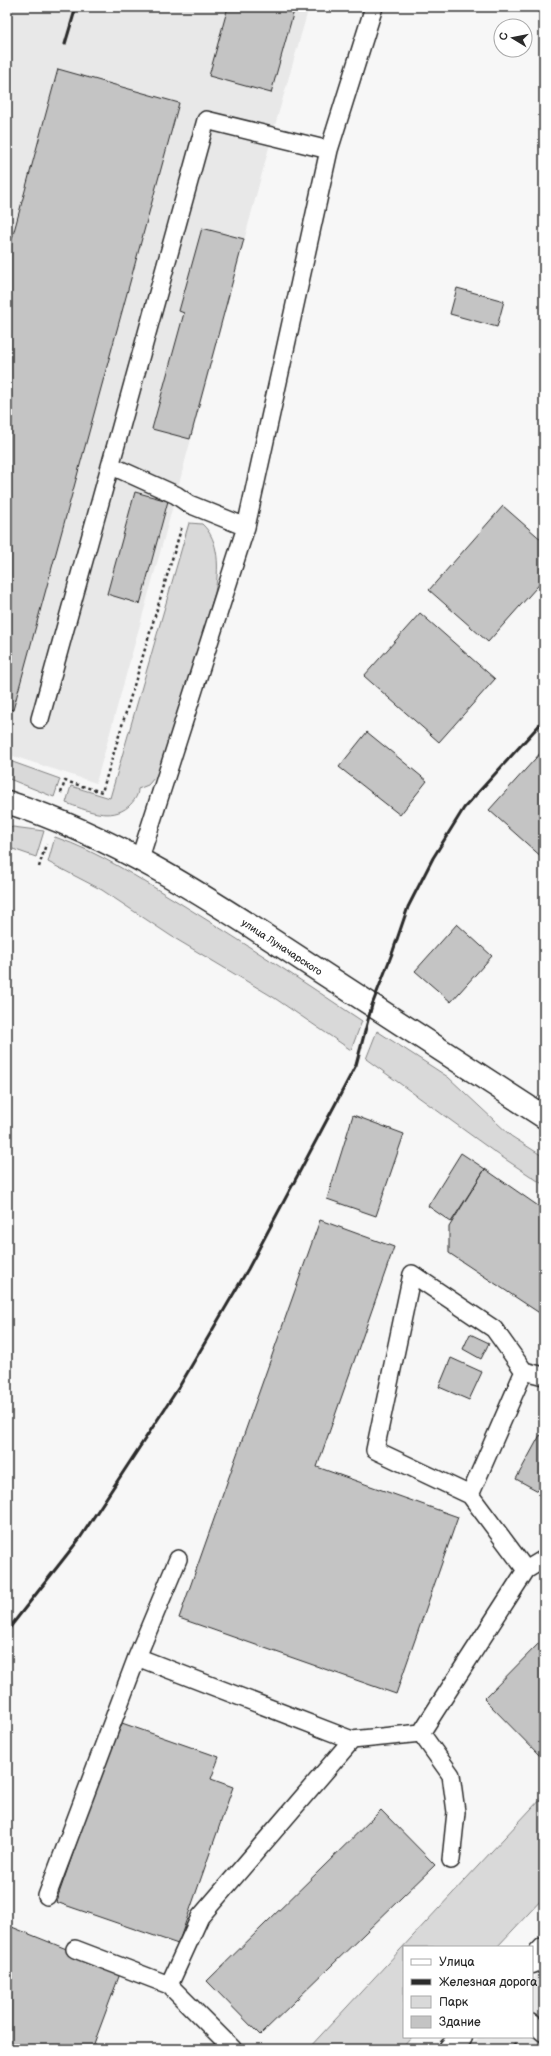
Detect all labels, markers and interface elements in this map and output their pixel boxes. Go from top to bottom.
north arrow [493,18,533,58]
text: С [497,31,511,41]
street label: улица Луначарского [239,917,324,978]
legend [403,1946,533,2038]
text: Улица [439,1955,475,1970]
text: Железная дорога [439,1975,537,1990]
text: Парк [439,1995,469,2010]
text: Здание [439,2015,481,2030]

